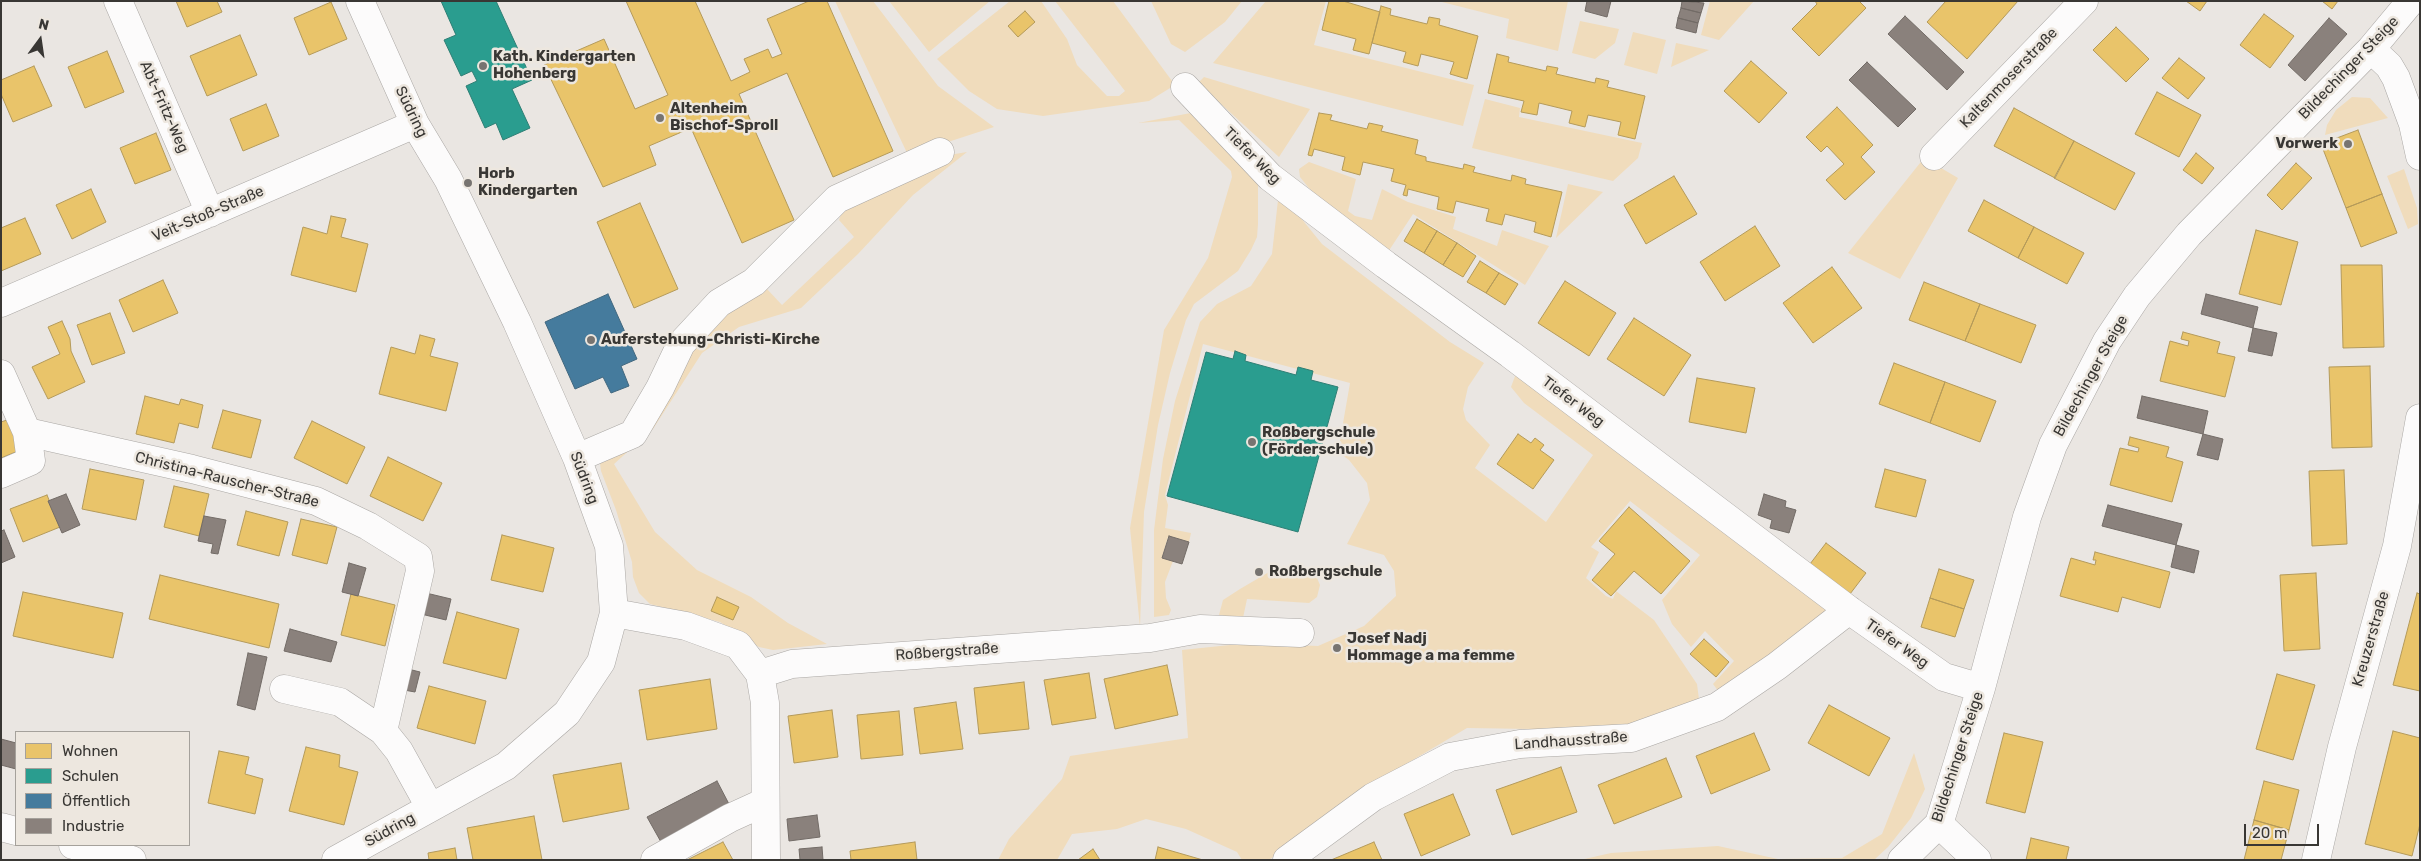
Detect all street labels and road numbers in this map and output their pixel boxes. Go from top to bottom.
street label: Bildechinger Steige [2295,13,2403,123]
street label: Kaltenmoserstraße [1957,24,2061,132]
street label: Abt-Fritz-Weg [136,58,192,156]
street label: Südring [391,83,431,141]
street label: Tiefer Weg [1220,124,1284,188]
street label: Veit-Stoß-Straße [149,182,267,246]
street label: Bildechinger Steige [2050,312,2132,440]
street label: Tiefer Weg [1538,373,1608,431]
street label: Christina-Rauscher-Straße [133,448,321,512]
street label: Südring [566,449,602,507]
street label: Kreuzerstraße [2349,589,2393,689]
street label: Tiefer Weg [1862,616,1932,672]
street label: Roßbergstraße [895,639,999,665]
street label: Bildechinger Steige [1928,690,1988,824]
street label: Landhausstraße [1514,728,1628,754]
street label: Südring [362,809,418,851]

